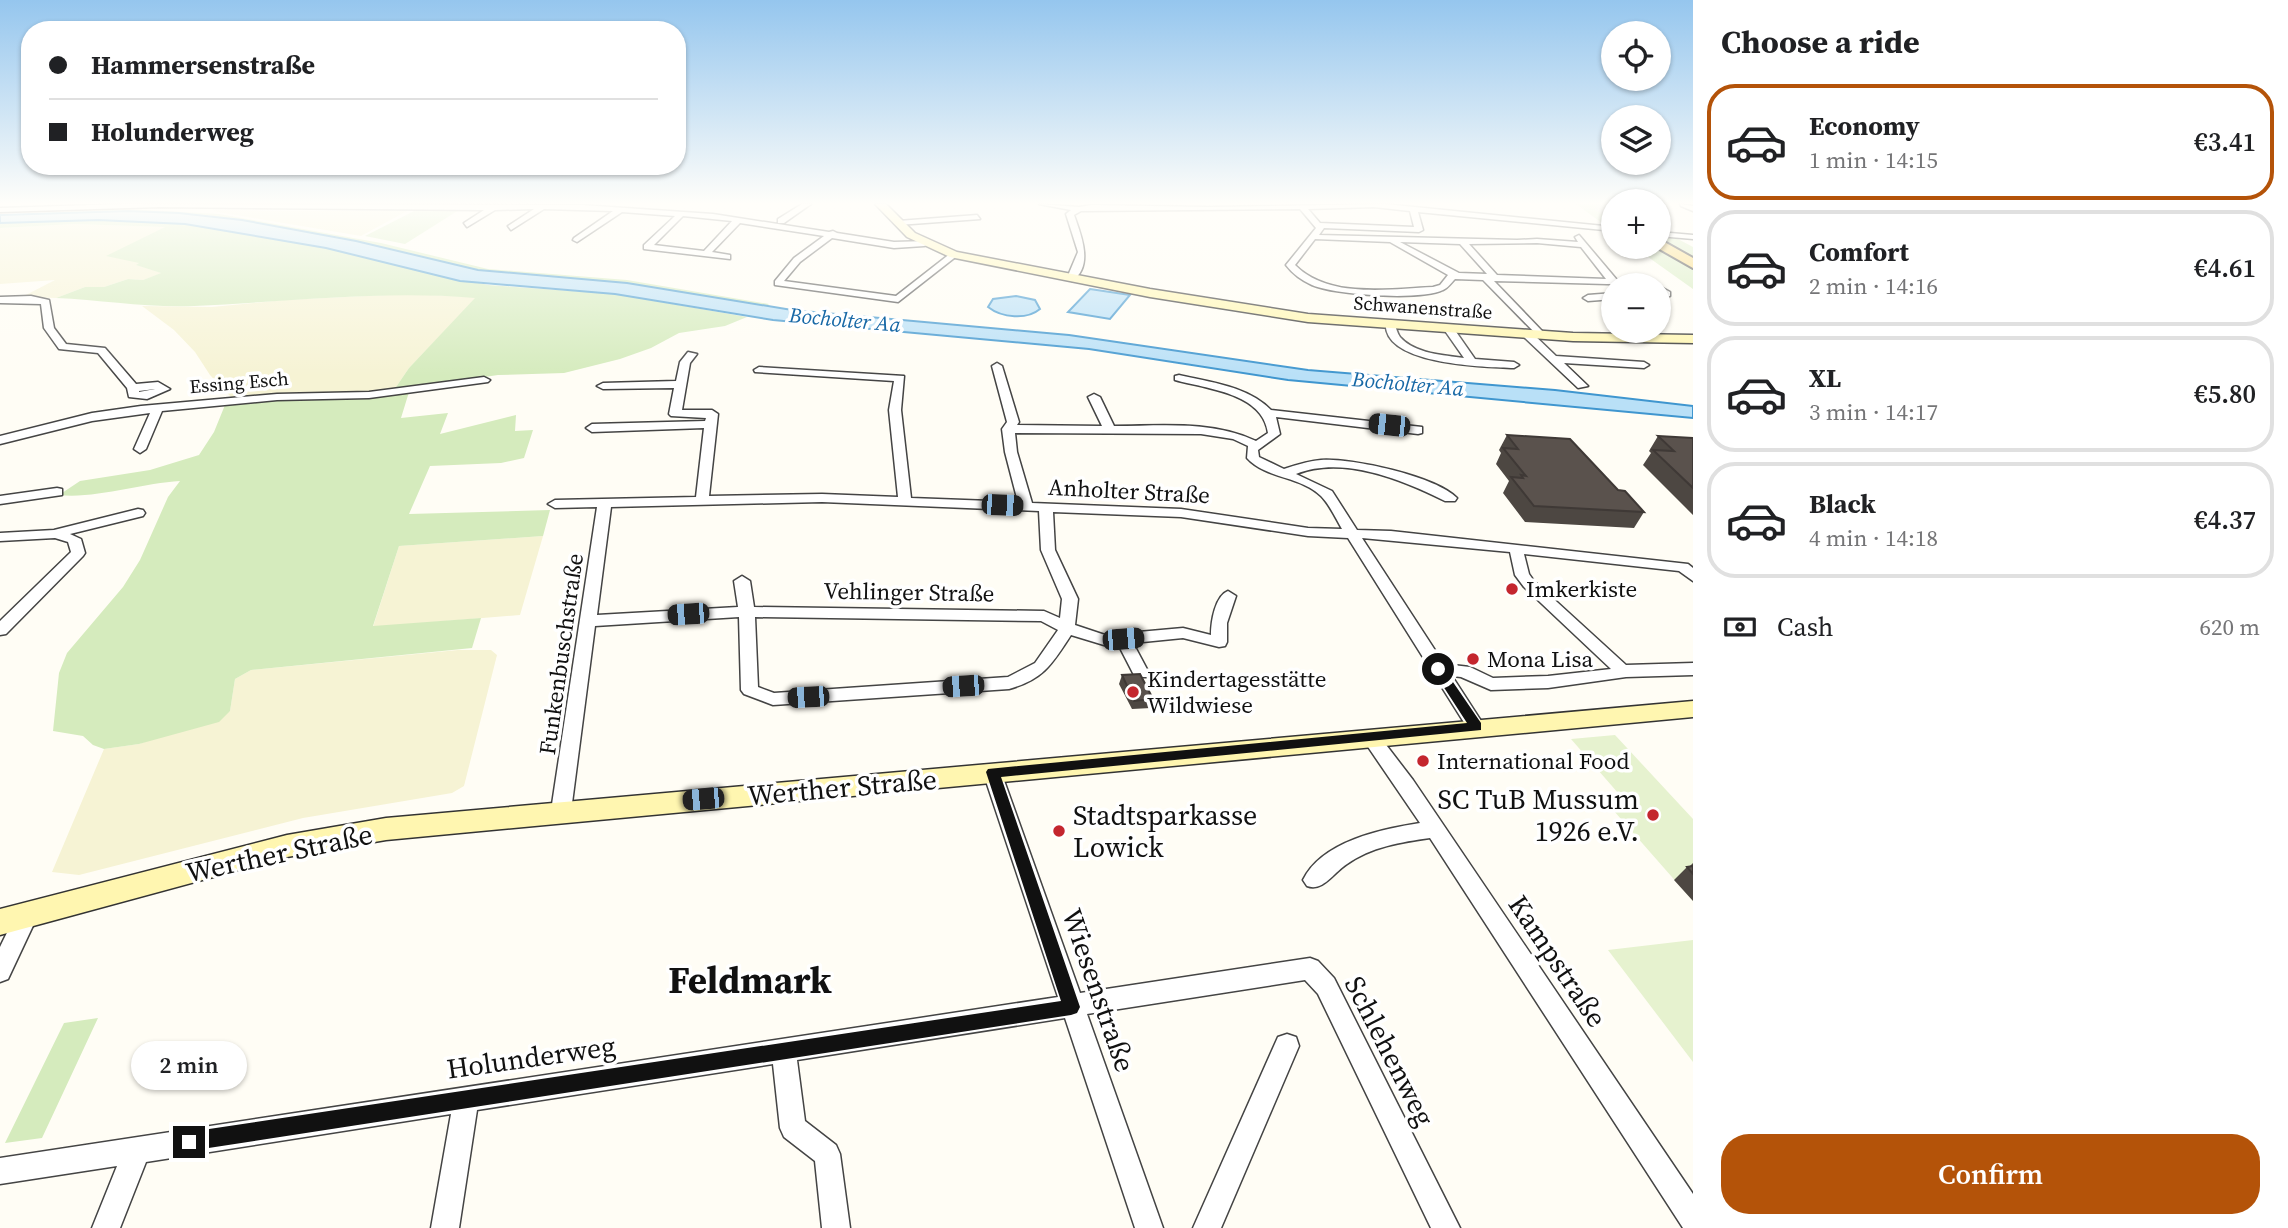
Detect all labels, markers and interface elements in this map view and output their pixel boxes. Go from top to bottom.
text: Choose a ride [1721,20,1920,64]
map controls [1601,21,1671,343]
button: locate [1601,21,1671,91]
text: Hammersenstraße [91,47,315,83]
button: layers [1601,105,1671,175]
text: Economy [1809,108,1920,144]
icon: car [1725,111,1788,174]
text: Holunderweg [91,114,254,150]
text: €3.41 [2194,124,2256,160]
text: 1 min · 14:15 [1809,144,1938,176]
button: + [1601,189,1671,259]
text: Comfort [1809,234,1909,270]
icon: car [1725,237,1788,300]
text: €4.61 [2194,250,2256,286]
text: 2 min · 14:16 [1809,270,1938,302]
button: − [1601,273,1671,343]
street label: Schwanenstraße [1353,289,1493,325]
water label: Bocholter Aa [787,300,902,339]
text: XL [1809,360,1841,396]
icon: car [1725,363,1788,426]
water label: Bocholter Aa [1350,364,1465,403]
street label: Essing Esch [188,365,290,399]
text: €5.80 [2194,376,2256,412]
text: 3 min · 14:17 [1809,396,1938,428]
car [1368,412,1411,438]
street label: Anholter Straße [1047,471,1211,511]
text: Black [1809,486,1876,522]
icon: car [1725,489,1788,552]
car [981,494,1024,516]
text: €4.37 [2194,502,2256,538]
text: 4 min · 14:18 [1809,522,1938,554]
street label: Funkenbuschstraße [531,551,591,757]
place label: Imkerkiste [1526,573,1637,605]
street label: Vehlinger Straße [823,575,995,609]
marker: Imkerkiste [1504,581,1520,597]
car [667,602,710,626]
icon: cash [1721,608,1759,646]
text: Cash [1777,609,1833,645]
text: 620 m [2199,611,2260,643]
car [1102,627,1145,651]
place label: Mona Lisa [1487,643,1593,675]
marker: Mona Lisa [1465,651,1481,667]
route start [1422,653,1454,685]
place label: Kindertagesstätte Wildwiese [1147,663,1326,721]
car [942,674,985,698]
marker: Kindertagesstätte Wildwiese [1125,684,1141,700]
car [787,685,830,709]
place label: International Food [1437,745,1629,777]
marker: International Food [1415,753,1431,769]
street label: Werther Straße [746,760,938,814]
place label: SC TuB Mussum 1926 e.V. [1437,780,1639,850]
car [682,787,725,811]
place label: Stadtsparkasse Lowick [1073,796,1257,866]
marker: SC TuB Mussum 1926 e.V. [1645,807,1661,823]
street label: Werther Straße [182,815,376,891]
marker: Stadtsparkasse Lowick [1051,823,1067,839]
street label: Kampstraße [1500,888,1616,1034]
street label: Wiesenstraße [1053,903,1145,1077]
district label: Feldmark [668,955,833,1005]
street label: Schlehenweg [1336,969,1444,1133]
street label: Holunderweg [444,1026,618,1088]
callout: 2 min [131,1040,247,1090]
text: 2 min [159,1049,219,1081]
route end [173,1126,205,1158]
button: Confirm [1721,1134,2260,1214]

